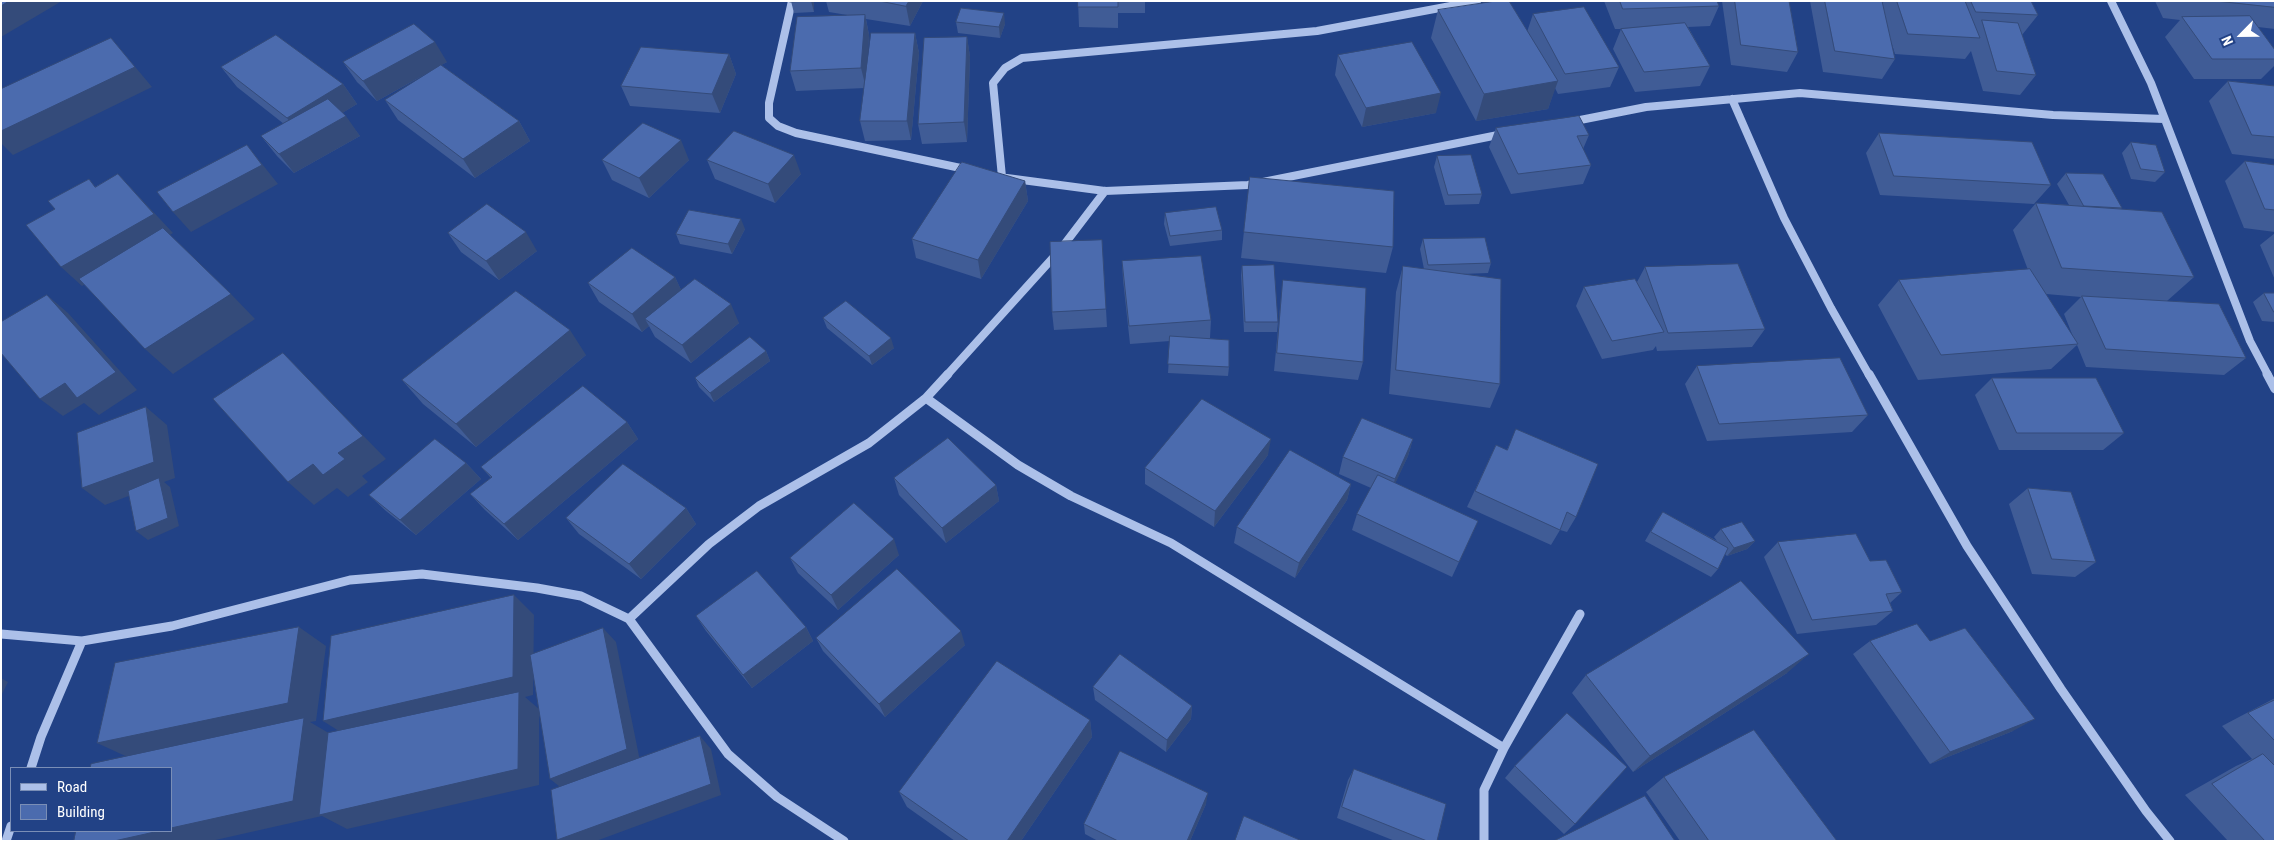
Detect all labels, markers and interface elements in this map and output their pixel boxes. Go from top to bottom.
north arrow [2216,10,2266,60]
text: N [2218,34,2236,48]
legend [10,767,172,832]
text: Road [57,778,87,796]
text: Building [57,803,105,821]

